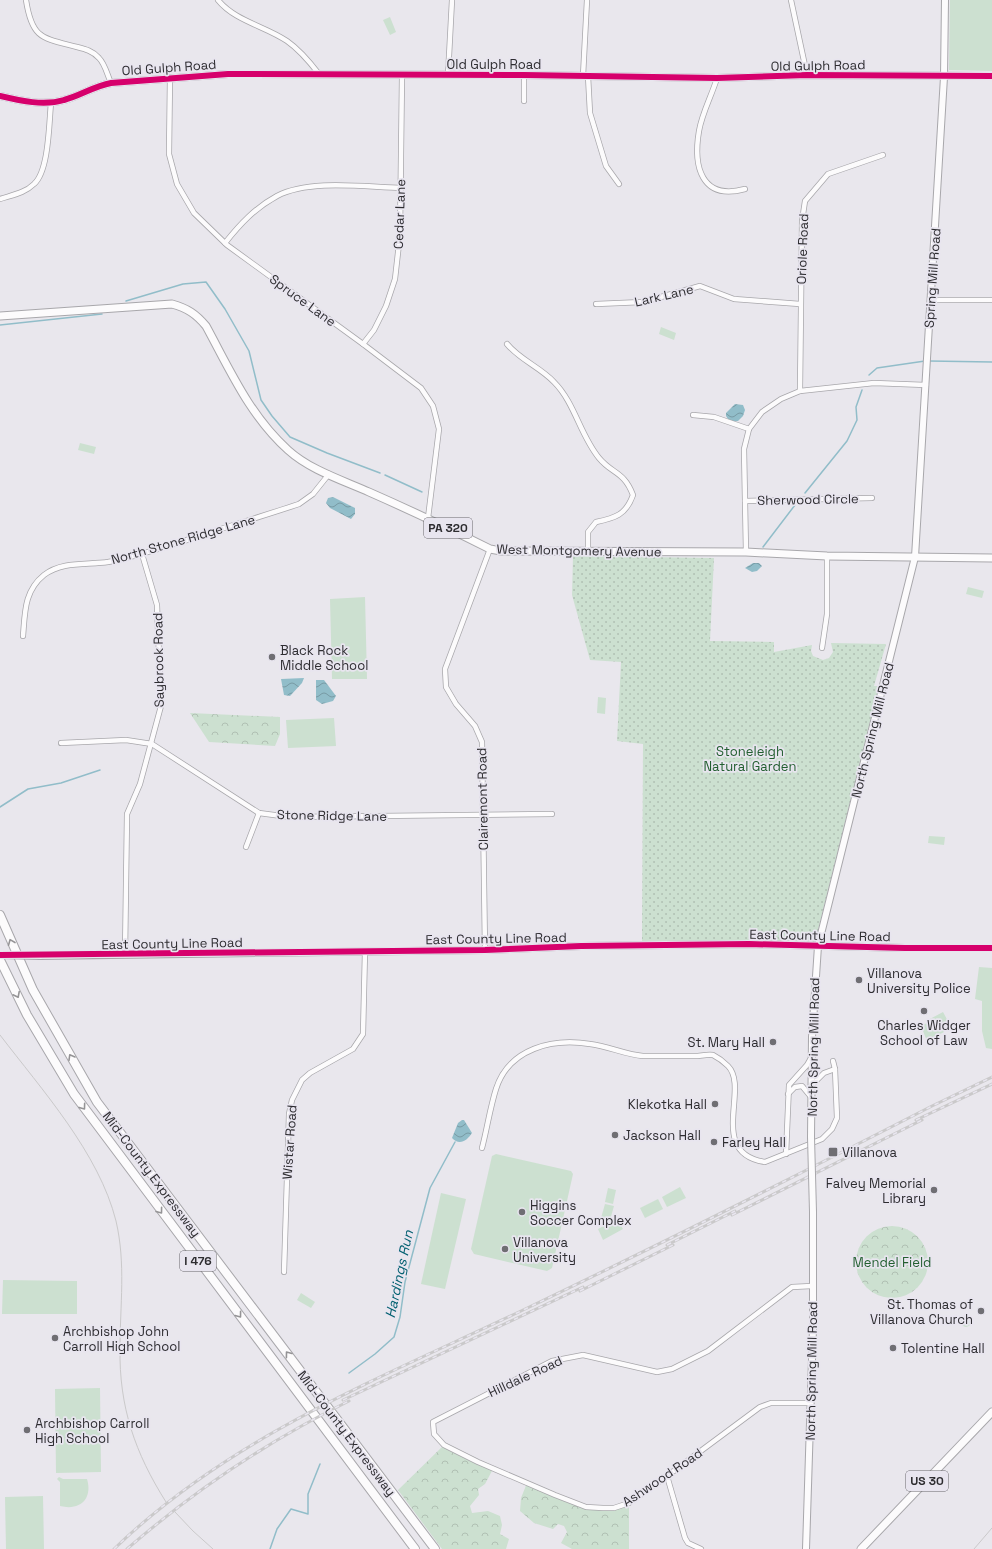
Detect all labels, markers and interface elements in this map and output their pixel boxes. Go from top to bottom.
street label: Old Gulph Road [121,56,217,79]
street label: Old Gulph Road [447,56,541,73]
street label: Old Gulph Road [770,56,866,75]
street label: Cedar Lane [390,179,409,249]
street label: Oriole Road [793,213,812,285]
street label: Spring Mill Road [921,227,944,329]
street label: Spruce Lane [266,271,339,330]
street label: Lark Lane [633,280,695,311]
street label: Sherwood Circle [757,490,859,509]
street label: North Stone Ridge Lane [109,511,257,568]
road number: PA 320 [424,518,472,538]
street label: West Montgomery Avenue [496,541,662,560]
street label: Saybrook Road [149,613,168,707]
place label: Black Rock Middle School [280,642,368,674]
marker: Black Rock Middle School [267,652,277,662]
street label: North Spring Mill Road [847,661,898,800]
park label: Stoneleigh Natural Garden [703,743,797,775]
street label: Clairemont Road [473,747,492,851]
street label: Stone Ridge Lane [277,806,387,825]
street label: East County Line Road [749,926,891,945]
street label: East County Line Road [425,929,567,948]
street label: East County Line Road [101,934,243,953]
one-way arrow [7,938,15,945]
place label: Villanova University Police [867,965,971,997]
marker: Villanova University Police [854,975,864,985]
street label: North Spring Mill Road [804,977,823,1117]
one-way arrow [12,991,20,998]
marker: Charles Widger School of Law [919,1006,929,1016]
place label: Charles Widger School of Law [877,1017,971,1049]
place label: St. Mary Hall [688,1034,765,1051]
marker: St. Mary Hall [768,1037,778,1047]
one-way arrow [69,1054,76,1061]
place label: Klekotka Hall [628,1096,707,1113]
marker: Klekotka Hall [710,1099,720,1109]
one-way arrow [78,1102,85,1109]
street label: Wistar Road [278,1104,301,1180]
street label: Mid-County Expressway [99,1108,204,1241]
place label: Jackson Hall [623,1127,701,1144]
marker: Jackson Hall [610,1130,620,1140]
place label: Farley Hall [722,1134,786,1151]
marker: Farley Hall [709,1137,719,1147]
place label: Villanova [842,1144,898,1161]
marker: Villanova [827,1146,839,1158]
place label: Falvey Memorial Library [826,1175,926,1207]
marker: Falvey Memorial Library [929,1185,939,1195]
place label: Higgins Soccer Complex [530,1197,632,1229]
one-way arrow [156,1207,163,1214]
marker: Higgins Soccer Complex [517,1207,527,1217]
water label: Hardings Run [381,1228,417,1320]
place label: Villanova University [513,1234,576,1266]
marker: Villanova University [500,1244,510,1254]
road number: I 476 [180,1251,216,1271]
park label: Mendel Field [853,1254,931,1271]
place label: St. Thomas of Villanova Church [870,1296,973,1328]
street label: North Spring Mill Road [802,1301,821,1441]
marker: St. Thomas of Villanova Church [976,1306,986,1316]
one-way arrow [234,1311,242,1318]
place label: Archbishop John Carroll High School [63,1323,180,1355]
marker: Archbishop John Carroll High School [50,1333,60,1343]
place label: Tolentine Hall [901,1340,985,1357]
marker: Tolentine Hall [888,1343,898,1353]
one-way arrow [286,1351,293,1358]
street label: Hilldale Road [485,1352,565,1401]
street label: Mid-County Expressway [294,1367,399,1500]
place label: Archbishop Carroll High School [35,1415,150,1447]
marker: Archbishop Carroll High School [22,1425,32,1435]
street label: Ashwood Road [619,1444,706,1510]
road number: US 30 [906,1471,948,1491]

